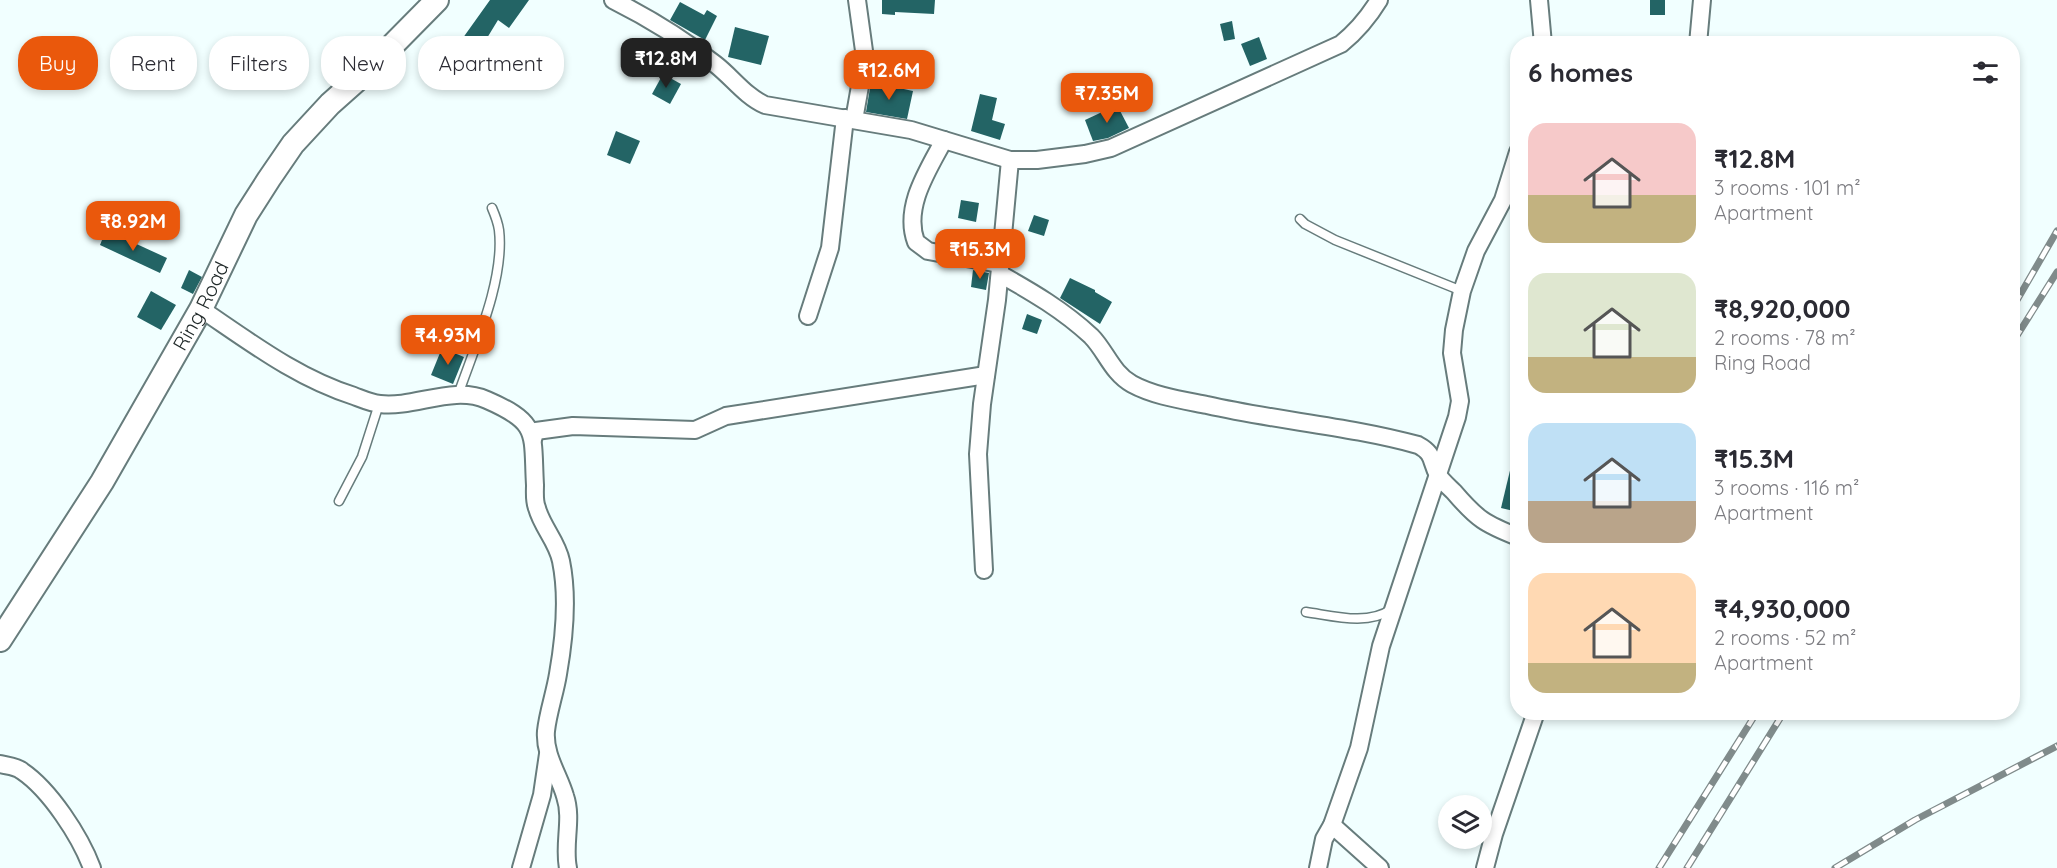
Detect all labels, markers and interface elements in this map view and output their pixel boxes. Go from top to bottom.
chip: Buy [18,36,98,90]
chip: Rent [110,36,197,90]
chip: Filters [209,36,309,90]
chip: New [321,36,406,90]
chip: Apartment [418,36,564,90]
pin: ₹12.8M [617,38,715,89]
text: ₹12.8M [635,45,697,70]
pin: ₹12.6M [840,50,938,101]
text: 6 homes [1528,56,1633,89]
icon: filters [1969,56,2002,89]
text: ₹12.6M [858,57,920,82]
pin: ₹7.35M [1058,73,1156,124]
text: ₹7.35M [1075,80,1139,105]
text: ₹12.8M [1714,142,1795,175]
icon: home [1576,147,1648,219]
text: 3 rooms · 101 m² [1714,175,1861,200]
text: Apartment [1714,200,1814,225]
pin: ₹8.92M [84,201,182,252]
text: ₹8.92M [100,208,166,233]
pin: ₹15.3M [931,229,1029,280]
text: ₹15.3M [949,236,1011,261]
street label: Ring Road [167,257,234,355]
text: ₹8,920,000 [1714,292,1850,325]
icon: home [1576,297,1648,369]
pin: ₹4.93M [399,315,497,366]
text: ₹4.93M [415,322,481,347]
text: 2 rooms · 78 m² [1714,325,1856,350]
text: Ring Road [1714,350,1811,375]
text: ₹15.3M [1714,442,1794,475]
icon: home [1576,447,1648,519]
text: 3 rooms · 116 m² [1714,475,1859,500]
text: Apartment [1714,500,1814,525]
text: ₹4,930,000 [1714,592,1851,625]
icon: home [1576,597,1648,669]
text: 2 rooms · 52 m² [1714,625,1856,650]
text: Apartment [1714,650,1814,675]
map controls [1438,795,1492,849]
button: layers [1438,795,1492,849]

